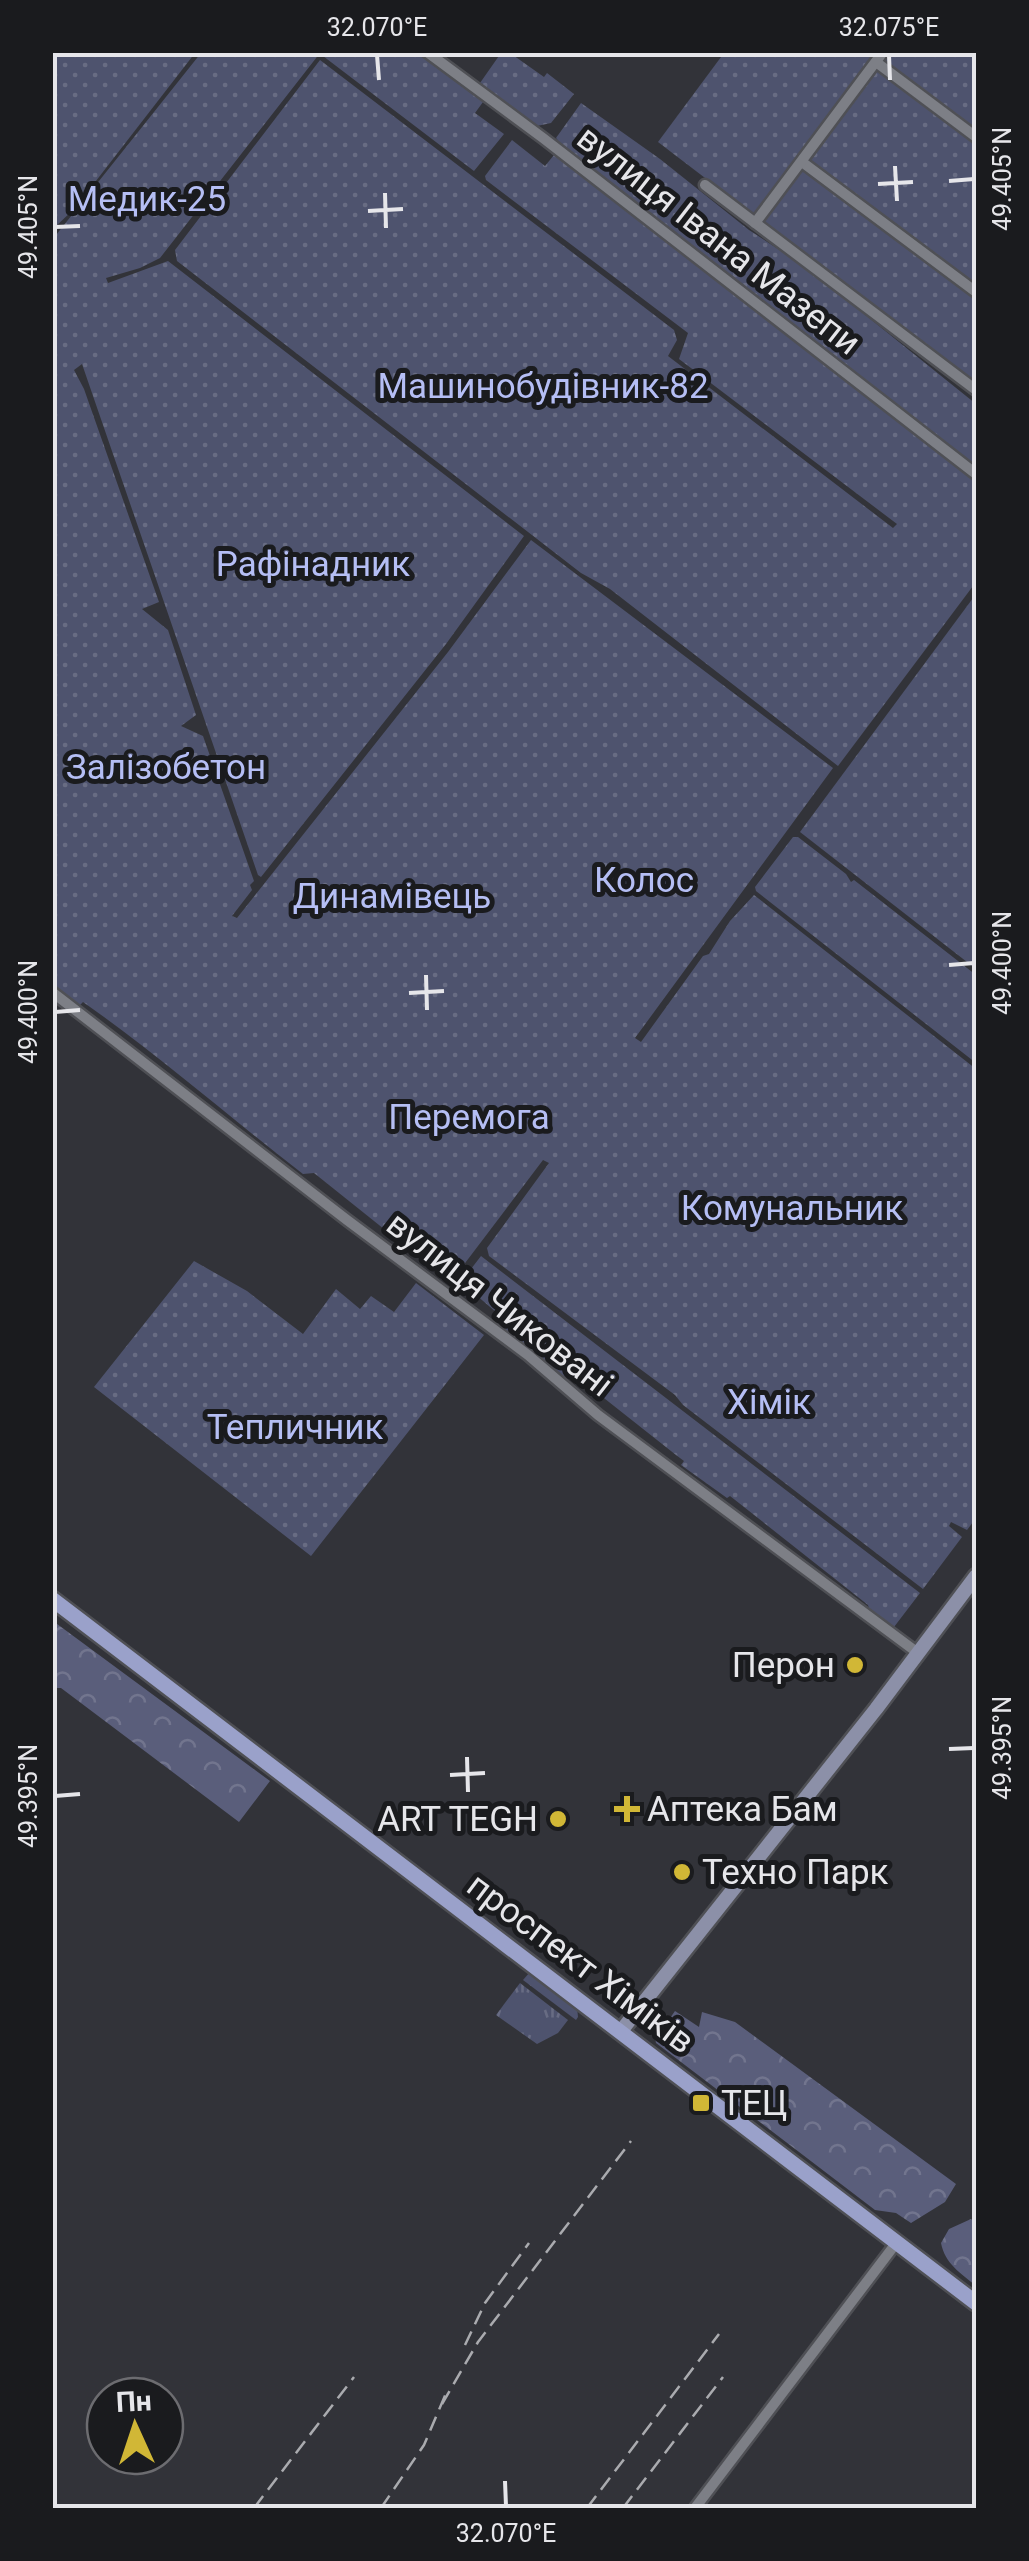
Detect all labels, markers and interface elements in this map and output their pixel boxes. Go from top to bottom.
text: 32.070°E [327,13,427,42]
text: 32.075°E [839,13,939,42]
street label: вулиця Івана Мазепи [569,117,868,364]
text: 49.405°N [988,127,1017,231]
text: 49.405°N [14,175,43,279]
park label: Медик-25 [68,179,226,220]
park label: Машинобудівник-82 [377,366,709,407]
park label: Рафінадник [216,544,410,585]
park label: Залізобетон [66,747,266,788]
park label: Колос [594,860,694,901]
park label: Динамівець [293,876,491,917]
text: 49.400°N [988,911,1017,1015]
text: 49.400°N [14,960,43,1064]
park label: Перемога [388,1097,550,1138]
park label: Комунальник [681,1188,903,1229]
street label: вулиця Чиковані [379,1203,621,1405]
park label: Хімік [727,1382,811,1423]
park label: Тепличник [207,1407,383,1448]
place label: Перон [732,1645,835,1686]
marker: Перон [844,1654,866,1676]
text: 49.395°N [988,1696,1017,1800]
text: 49.395°N [14,1744,43,1848]
place label: Аптека Бам [647,1789,838,1830]
marker: Аптека Бам [616,1798,638,1820]
place label: ART TEGH [377,1799,538,1840]
marker: ART TEGH [547,1808,569,1830]
place label: Техно Парк [702,1852,889,1893]
marker: Техно Парк [671,1861,693,1883]
street label: проспект Хіміків [459,1865,702,2062]
place label: ТЕЦ [721,2083,787,2124]
marker: ТЕЦ [690,2092,712,2114]
north arrow [85,2376,185,2476]
text: Пн [115,2384,152,2419]
text: 32.070°E [456,2519,556,2548]

